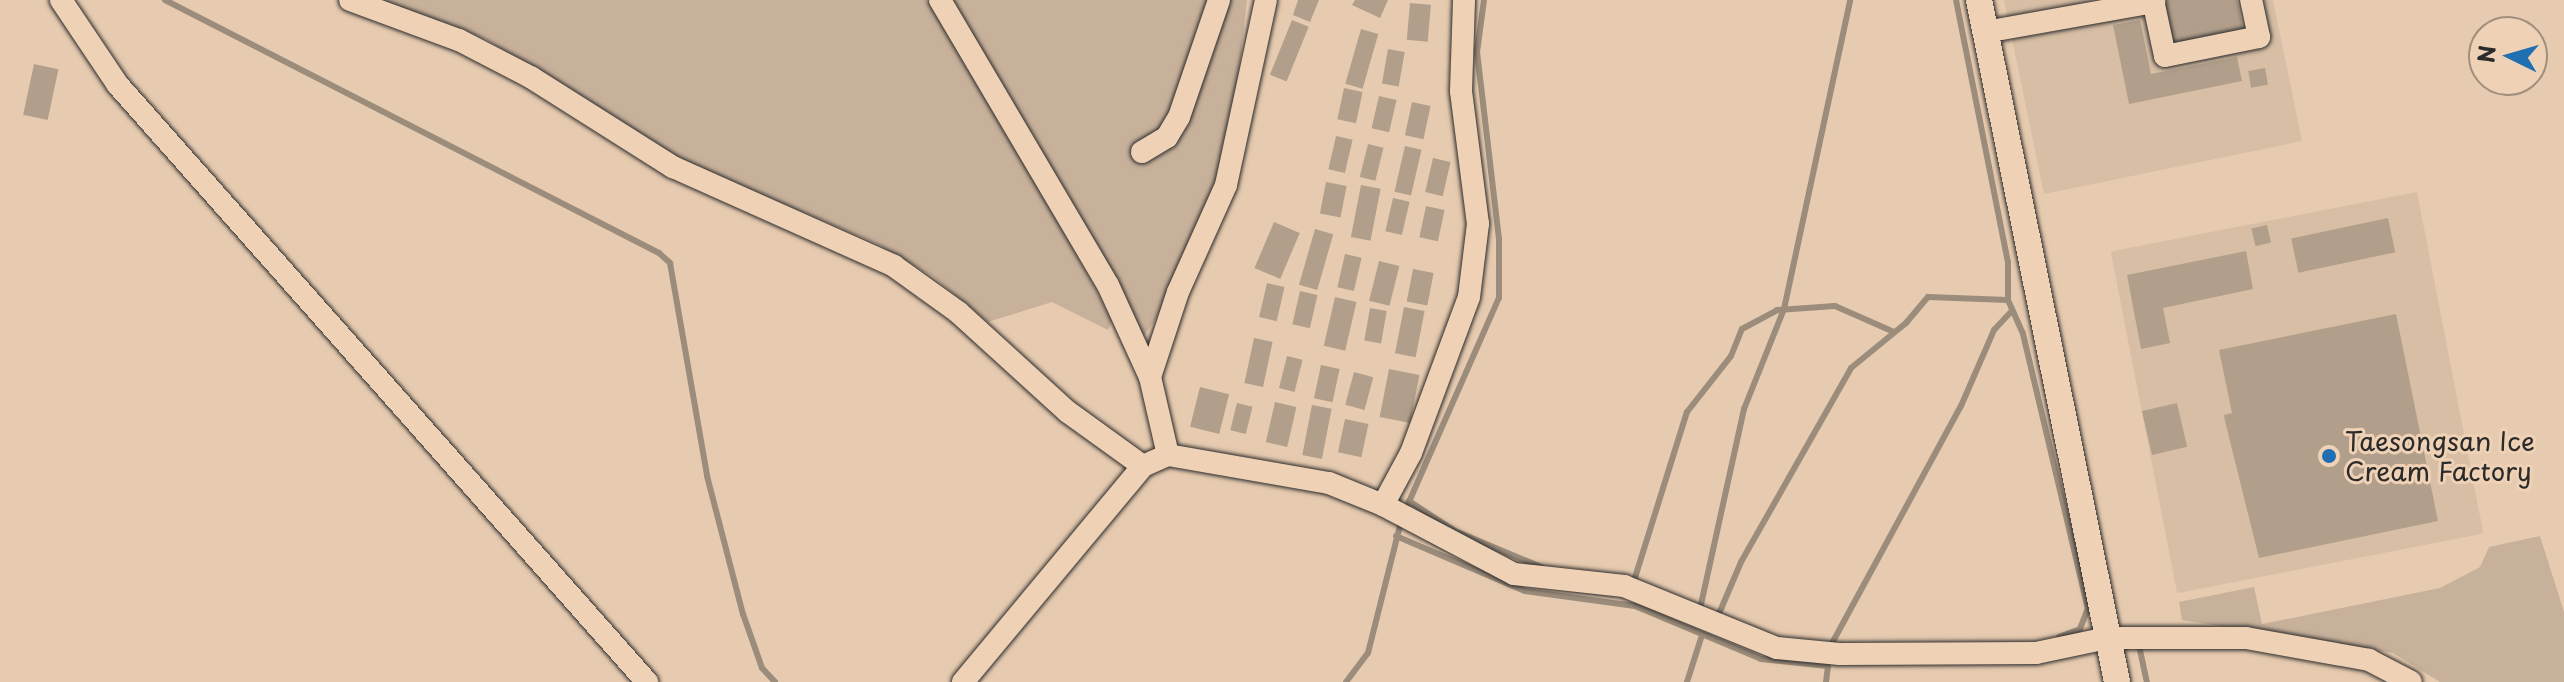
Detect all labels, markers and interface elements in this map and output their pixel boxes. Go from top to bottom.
north arrow [2468,16,2548,96]
text: N [2468,44,2503,64]
place label: Taesongsan Ice Cream Factory [2345,425,2534,486]
marker: Taesongsan Ice Cream Factory [2320,447,2338,465]

